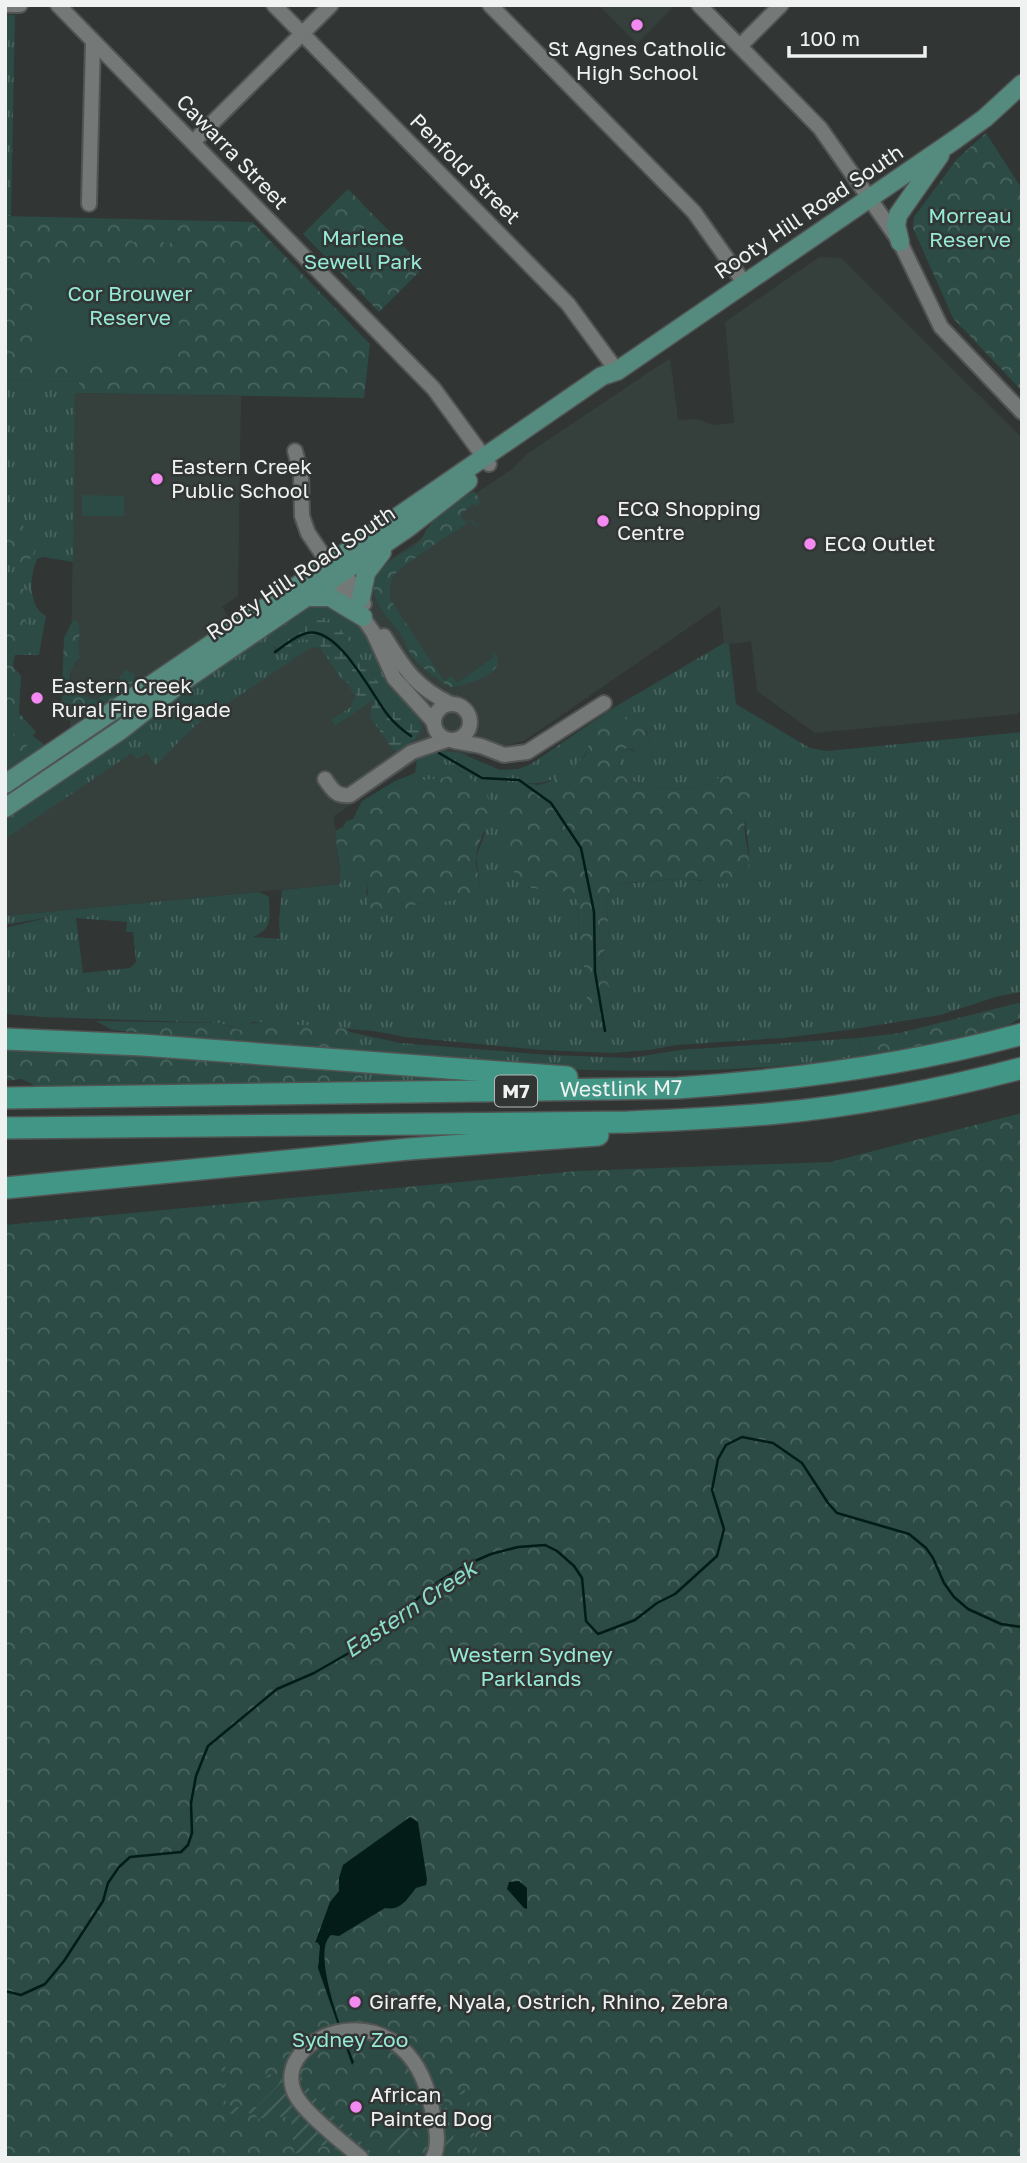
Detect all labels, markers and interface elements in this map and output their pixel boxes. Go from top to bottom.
scale bar [789,14,926,58]
marker: St Agnes Catholic High School [629,17,645,33]
text: 100 m [800,25,860,51]
place label: St Agnes Catholic High School [548,35,726,85]
street label: Cawarra Street [171,88,294,214]
street label: Penfold Street [405,108,526,229]
street label: Rooty Hill Road South [709,138,908,284]
park label: Morreau Reserve [928,202,1012,252]
park label: Marlene Sewell Park [304,224,422,274]
park label: Cor Brouwer Reserve [68,280,192,330]
place label: Eastern Creek Public School [171,453,312,503]
marker: Eastern Creek Public School [149,471,165,487]
place label: ECQ Shopping Centre [617,495,761,545]
street label: Rooty Hill Road South [201,499,400,645]
marker: ECQ Shopping Centre [595,513,611,529]
place label: ECQ Outlet [824,530,936,556]
marker: ECQ Outlet [802,536,818,552]
place label: Eastern Creek Rural Fire Brigade [51,672,231,722]
marker: Eastern Creek Rural Fire Brigade [29,690,45,706]
street label: Westlink M7 [559,1074,682,1102]
road number: M7 [495,1076,537,1106]
water label: Eastern Creek [338,1552,483,1663]
park label: Western Sydney Parklands [449,1641,613,1691]
place label: Giraffe, Nyala, Ostrich, Rhino, Zebra [369,1988,728,2014]
marker: Giraffe, Nyala, Ostrich, Rhino, Zebra [347,1994,363,2010]
park label: Sydney Zoo [292,2026,408,2052]
place label: African Painted Dog [370,2081,493,2131]
marker: African Painted Dog [348,2099,364,2115]

